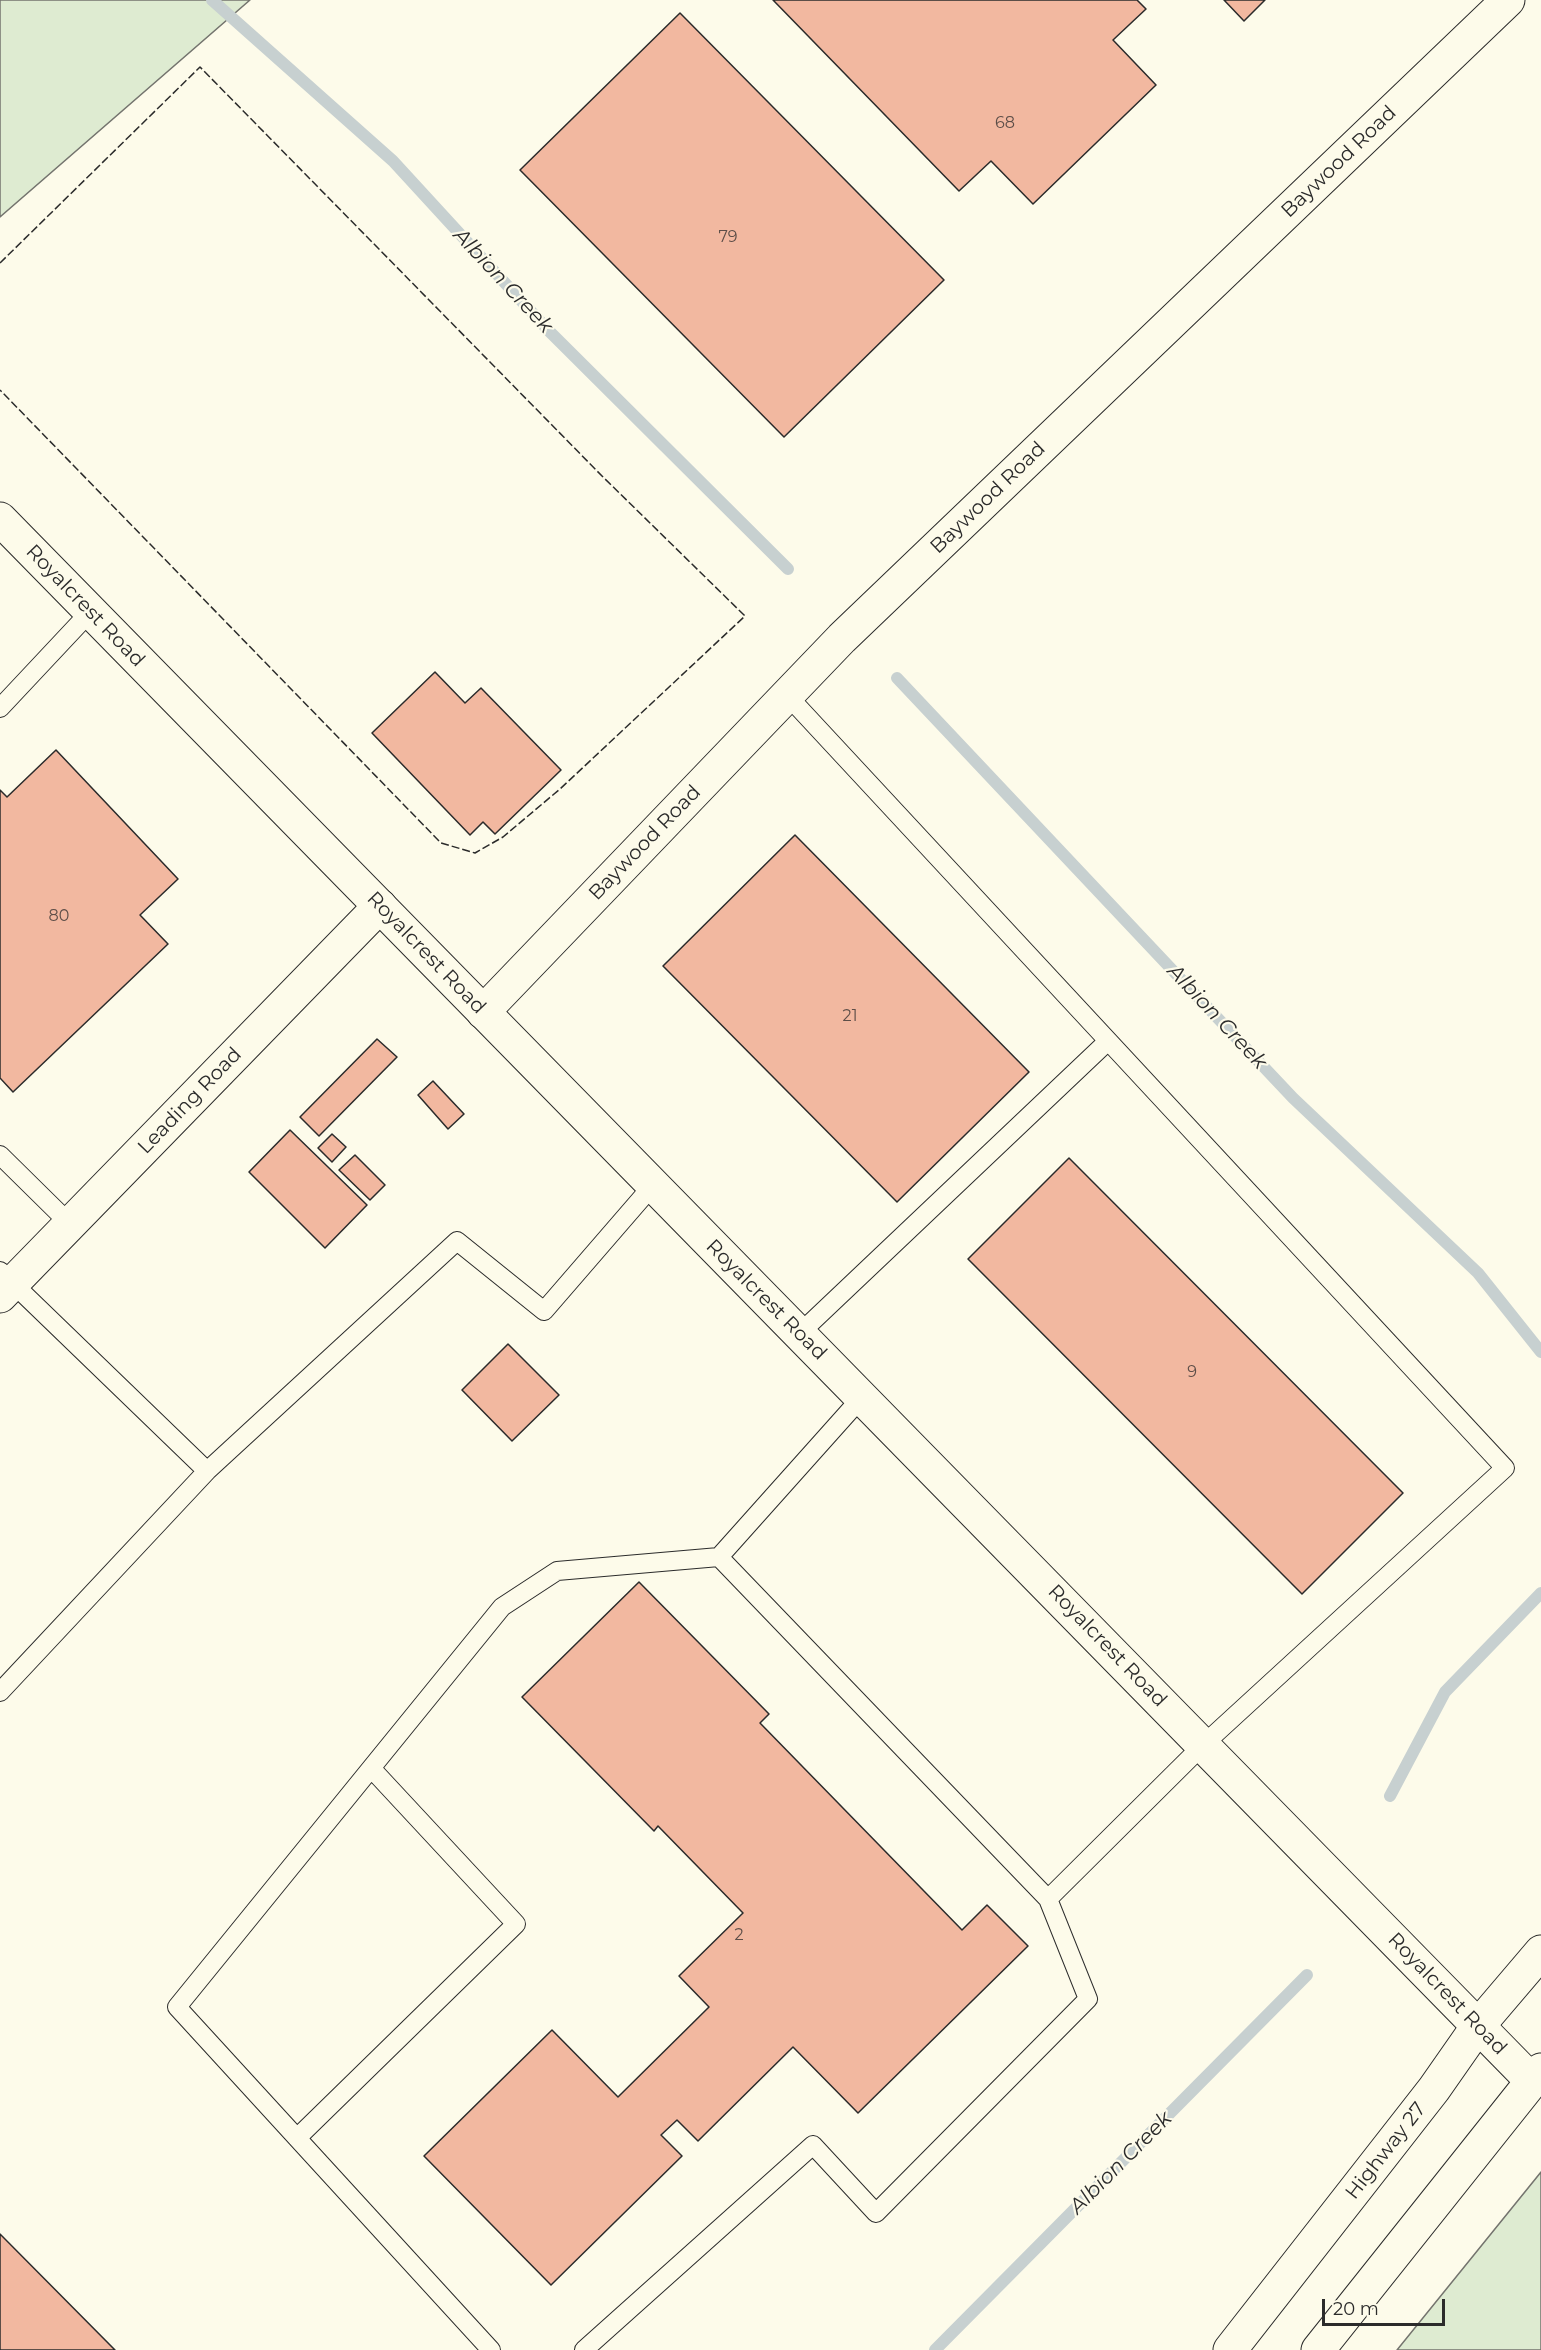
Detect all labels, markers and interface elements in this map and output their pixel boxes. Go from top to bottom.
street label: Baywood Road [1276,101,1402,223]
house number: 68 [995,113,1015,133]
water label: Albion Creek [448,223,558,339]
house number: 79 [718,227,738,247]
street label: Baywood Road [925,437,1051,559]
street label: Royalcrest Road [20,540,150,672]
street label: Baywood Road [584,780,706,906]
street label: Royalcrest Road [361,887,491,1019]
house number: 80 [49,906,69,926]
water label: Albion Creek [1162,959,1272,1075]
house number: 21 [843,1006,857,1026]
street label: Leading Road [133,1043,247,1159]
street label: Royalcrest Road [701,1235,831,1365]
house number: 9 [1187,1362,1197,1382]
street label: Royalcrest Road [1042,1580,1172,1712]
house number: 2 [734,1925,744,1945]
street label: Royalcrest Road [1382,1928,1512,2060]
street label: Highway 27 [1341,2098,1431,2204]
water label: Albion Creek [1065,2107,1177,2219]
scale bar [1325,2287,1448,2325]
text: 20 m [1333,2298,1379,2320]

